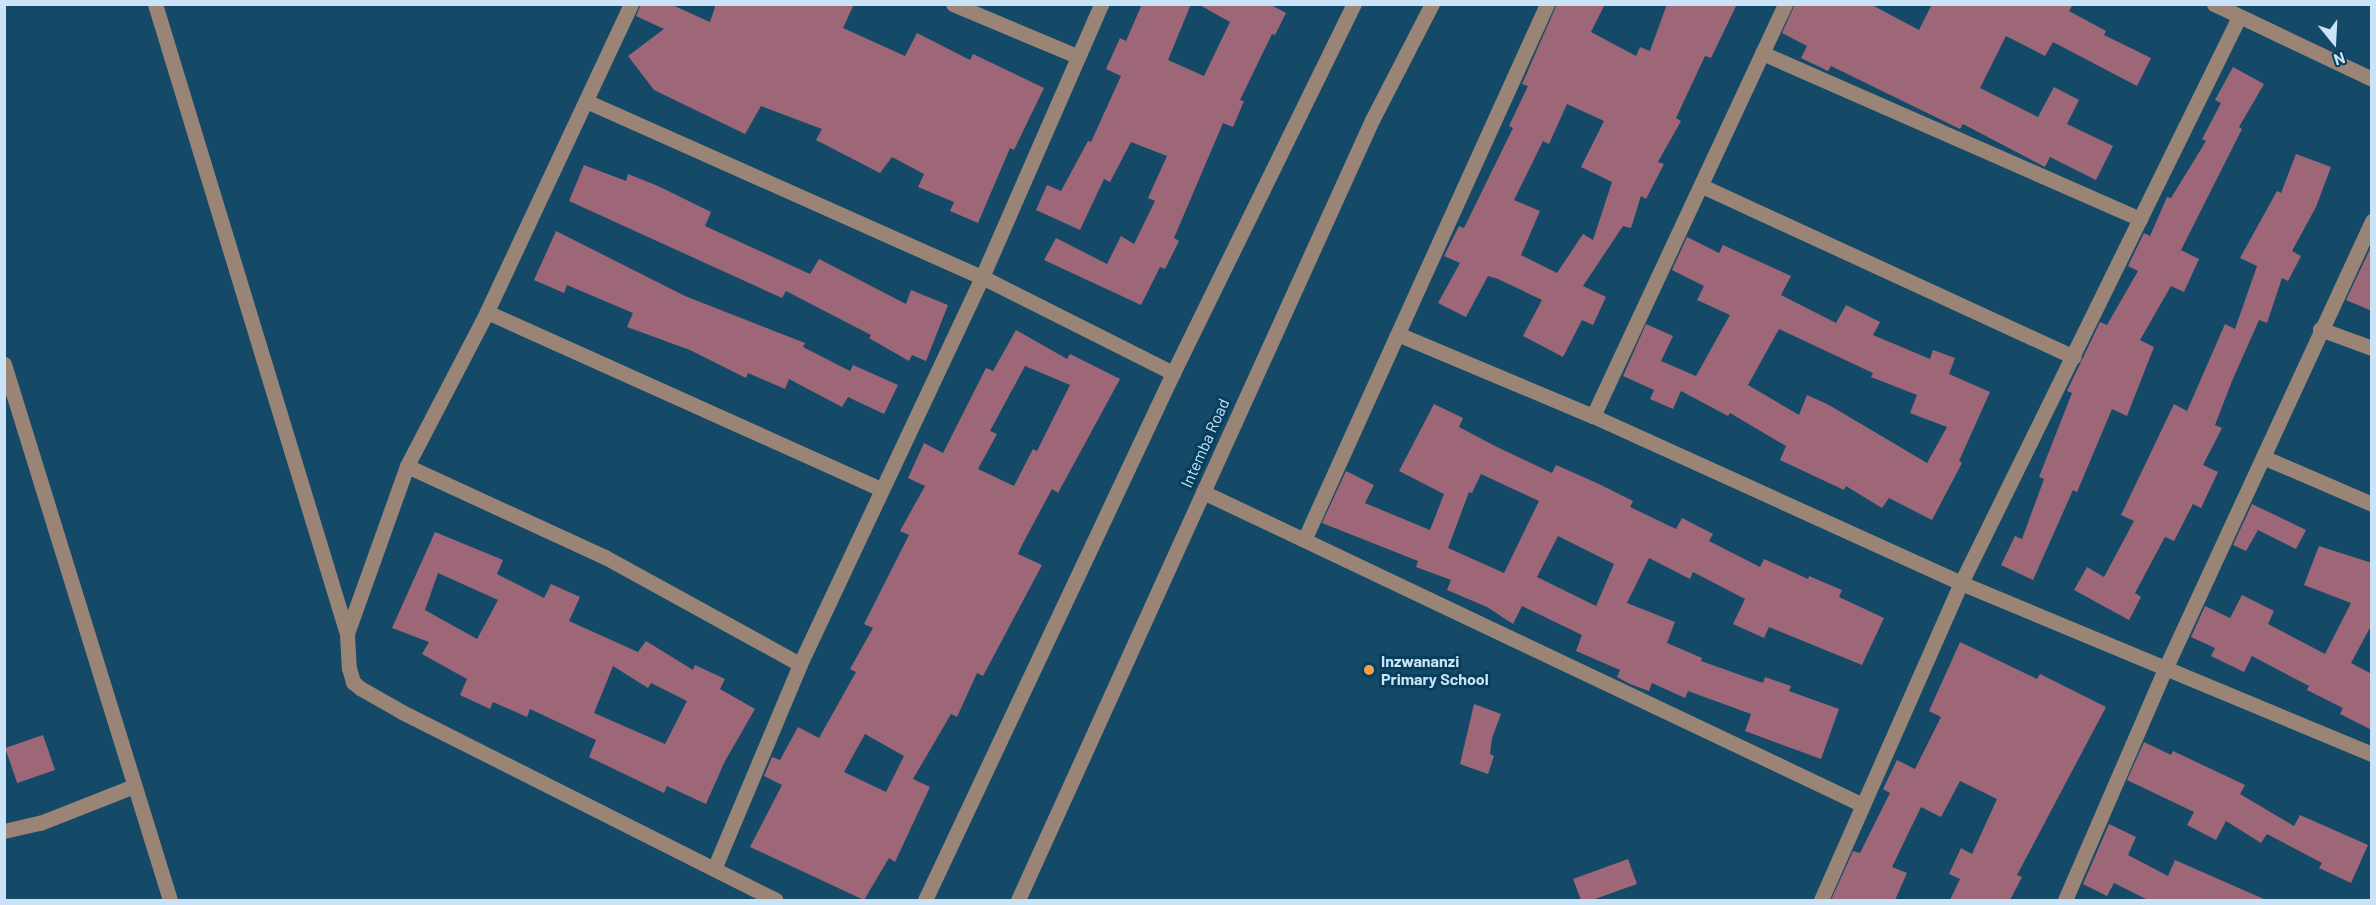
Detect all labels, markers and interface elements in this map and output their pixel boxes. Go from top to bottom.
north arrow [2304,12,2364,72]
text: N [2332,49,2348,70]
street label: Intemba Road [1177,395,1233,491]
place label: Inzwananzi Primary School [1381,651,1489,689]
marker: Inzwananzi Primary School [1362,663,1376,677]

